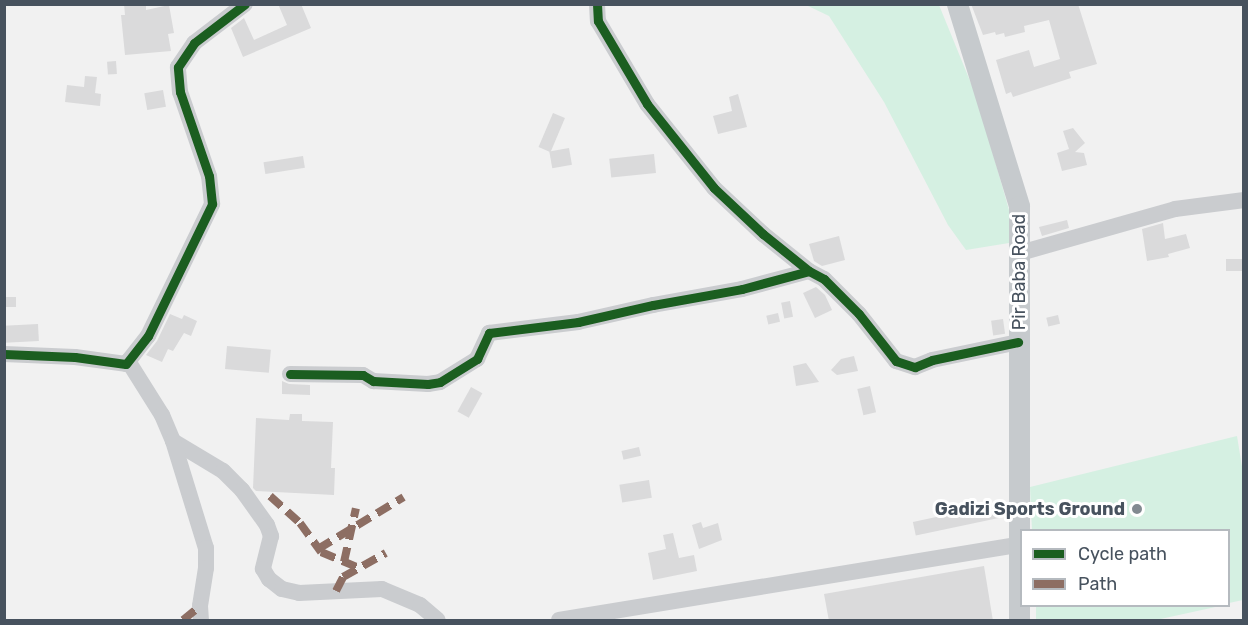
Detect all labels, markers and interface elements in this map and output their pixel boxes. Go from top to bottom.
street label: Pir Baba Road [1008,214,1030,330]
place label: Gadizi Sports Ground [935,498,1125,520]
marker: Gadizi Sports Ground [1130,502,1144,516]
legend [1020,529,1230,607]
text: Cycle path [1078,543,1167,565]
text: Path [1078,573,1117,595]

